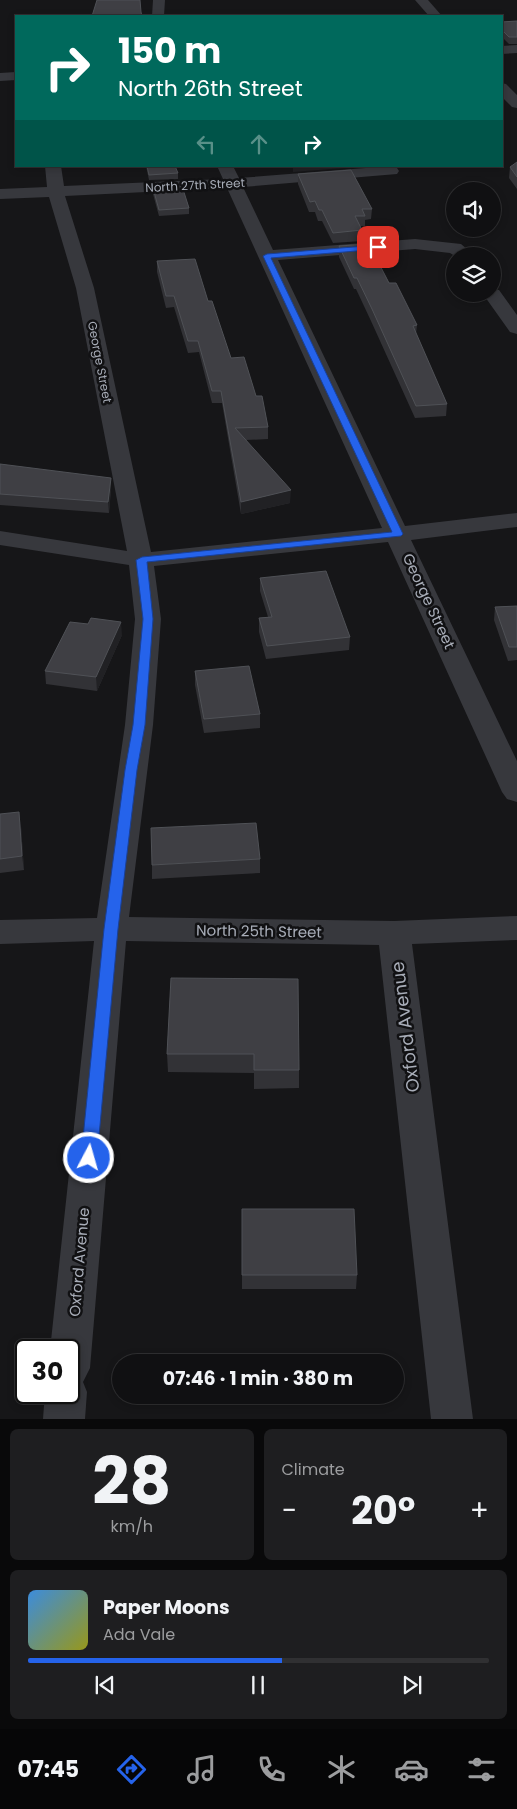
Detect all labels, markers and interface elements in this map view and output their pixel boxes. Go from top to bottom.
text: 150 m [118,26,221,75]
icon: right [35,35,100,100]
text: North 26th Street [118,73,303,104]
icon: left [192,130,220,158]
icon: ahead [245,130,273,158]
icon: right [298,130,326,158]
street label: North 27th Street [145,174,245,196]
map controls [446,182,501,302]
button: sound [446,182,501,237]
pin [357,226,399,268]
icon: arrive [364,233,392,261]
button: layers [446,247,501,302]
street label: George Street [84,320,116,404]
street label: George Street [398,550,460,652]
street label: North 25th Street [196,919,322,943]
street label: Oxford Avenue [385,960,425,1094]
position arrow [62,1131,114,1183]
street label: Oxford Avenue [64,1207,94,1317]
speed limit sign: 30 [15,1339,80,1404]
text: 07:46 · 1 min · 380 m [163,1365,353,1392]
text: 28 [92,1436,171,1527]
text: Climate [282,1458,345,1481]
text: 20° [351,1484,415,1537]
text: − [282,1491,297,1530]
text: + [470,1491,489,1530]
text: km/h [110,1515,153,1538]
text: Paper Moons [103,1594,230,1621]
text: Ada Vale [103,1623,175,1646]
icon: previous [91,1671,119,1699]
icon: pause [244,1671,272,1699]
icon: next [398,1671,426,1699]
icon: directions [114,1752,149,1787]
icon: music [184,1752,219,1787]
icon: phone [254,1752,289,1787]
icon: climate [324,1752,359,1787]
icon: car [394,1752,429,1787]
icon: filters [464,1752,499,1787]
text: 07:45 [18,1754,79,1785]

